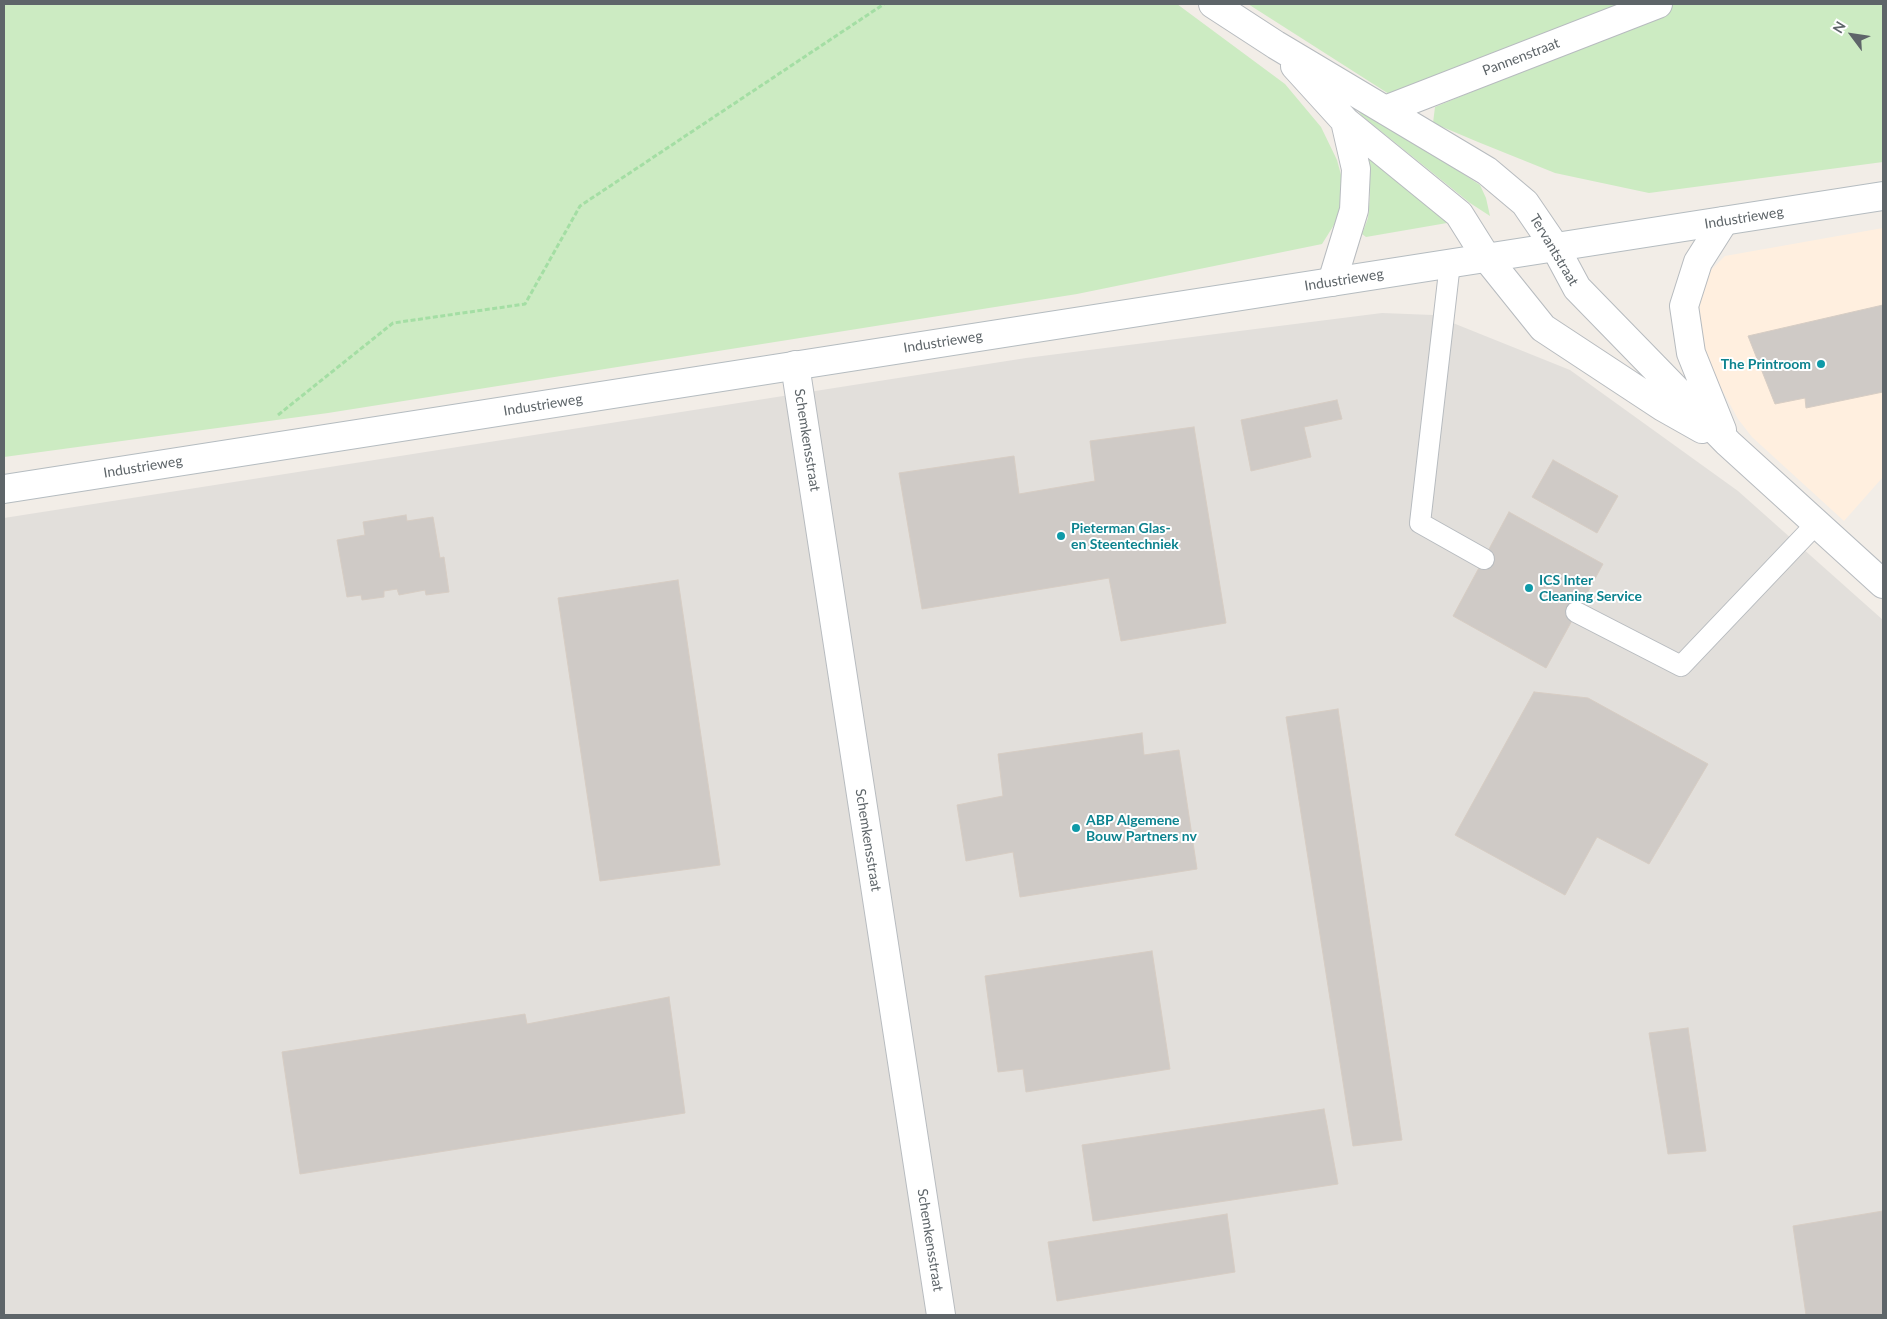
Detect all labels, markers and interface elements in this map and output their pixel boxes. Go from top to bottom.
north arrow [1827,10,1877,60]
text: N [1829,18,1849,36]
street label: Pannenstraat [1480,35,1562,79]
street label: Industrieweg [1703,203,1785,233]
street label: Tervantstraat [1526,211,1582,289]
street label: Industrieweg [1303,265,1385,295]
street label: Industrieweg [902,327,984,357]
place label: The Printroom [1721,356,1811,372]
marker: The Printroom [1815,358,1827,370]
street label: Schemkensstraat [791,387,823,493]
street label: Industrieweg [502,390,584,420]
street label: Industrieweg [102,452,184,482]
place label: Pieterman Glas- en Steentechniek [1071,520,1179,552]
marker: Pieterman Glas- en Steentechniek [1055,530,1067,542]
place label: ICS Inter Cleaning Service [1539,572,1642,604]
marker: ICS Inter Cleaning Service [1523,582,1535,594]
street label: Schemkensstraat [852,787,884,893]
place label: ABP Algemene Bouw Partners nv [1086,812,1197,844]
marker: ABP Algemene Bouw Partners nv [1070,822,1082,834]
street label: Schemkensstraat [914,1187,946,1293]

